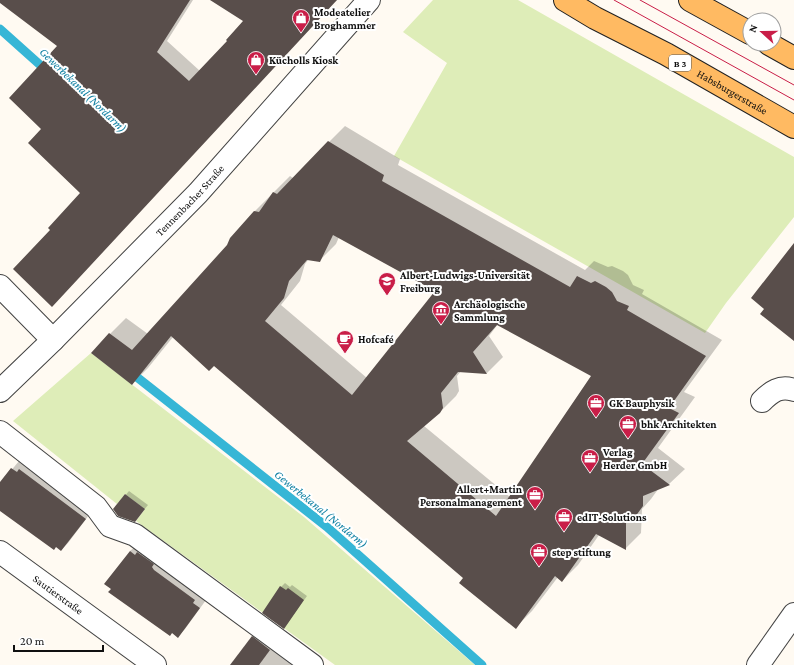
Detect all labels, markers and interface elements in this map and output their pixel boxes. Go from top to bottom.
place label: Modeatelier Broghammer [314,6,376,31]
shop icon: Modeatelier Broghammer [291,8,311,33]
north arrow [742,12,782,52]
text: N [746,22,760,34]
water label: Gewerbekanal (Nordarm) [37,45,129,135]
shop icon: Kücholls Kiosk [246,50,266,75]
place label: Kücholls Kiosk [269,54,339,66]
road number: B 3 [669,55,691,71]
street label: Habsburgerstraße [695,67,770,117]
street label: Tennenbacher Straße [153,162,226,238]
place label: Albert-Ludwigs-Universität Freiburg [399,269,530,294]
school or university icon: Albert-Ludwigs-Universität Freiburg [377,271,397,296]
place label: Archäologische Sammlung [453,298,525,323]
museum icon: Archäologische Sammlung [431,300,451,325]
cafe icon: Hofcafé [335,329,355,354]
place label: Hofcafé [358,333,394,345]
office icon: GK Bauphysik [586,393,606,418]
place label: GK Bauphysik [609,397,676,409]
office icon: bhk Architekten [618,414,638,439]
place label: bhk Architekten [640,418,717,430]
place label: Verlag Herder GmbH [602,446,668,471]
office icon: Verlag Herder GmbH [580,448,600,473]
water label: Gewerbekanal (Nordarm) [272,467,370,551]
place label: Allert+Martin Personalmanagement [420,483,523,508]
office icon: Allert+Martin Personalmanagement [525,485,545,510]
office icon: edIT-Solutions [554,507,574,532]
place label: edIT-Solutions [577,511,647,523]
office icon: step stiftung [529,542,549,567]
place label: step stiftung [552,546,611,558]
street label: Sautierstraße [31,572,86,617]
scale bar [14,627,103,653]
text: 20 m [20,634,45,648]

